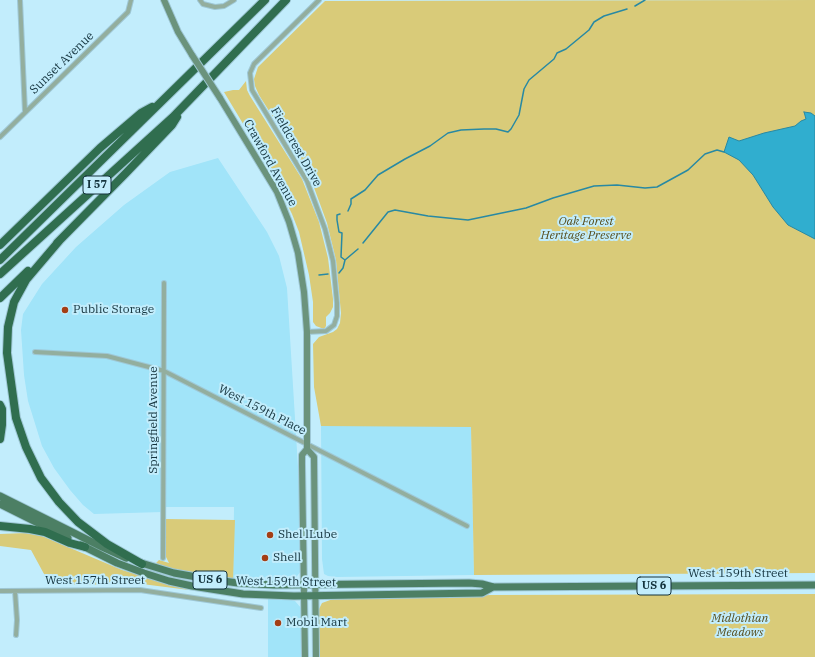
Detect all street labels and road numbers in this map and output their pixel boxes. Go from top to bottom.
street label: Sunset Avenue [27,29,97,97]
street label: Fieldcrest Drive [267,105,325,189]
street label: Crawford Avenue [240,117,300,209]
road number: I 57 [83,176,111,194]
street label: Springfield Avenue [147,366,161,474]
street label: West 159th Place [216,382,308,438]
street label: West 159th Street [688,567,788,581]
road number: US 6 [193,571,227,589]
street label: West 157th Street [45,574,145,588]
street label: West 159th Street [236,574,336,590]
road number: US 6 [637,577,671,595]

